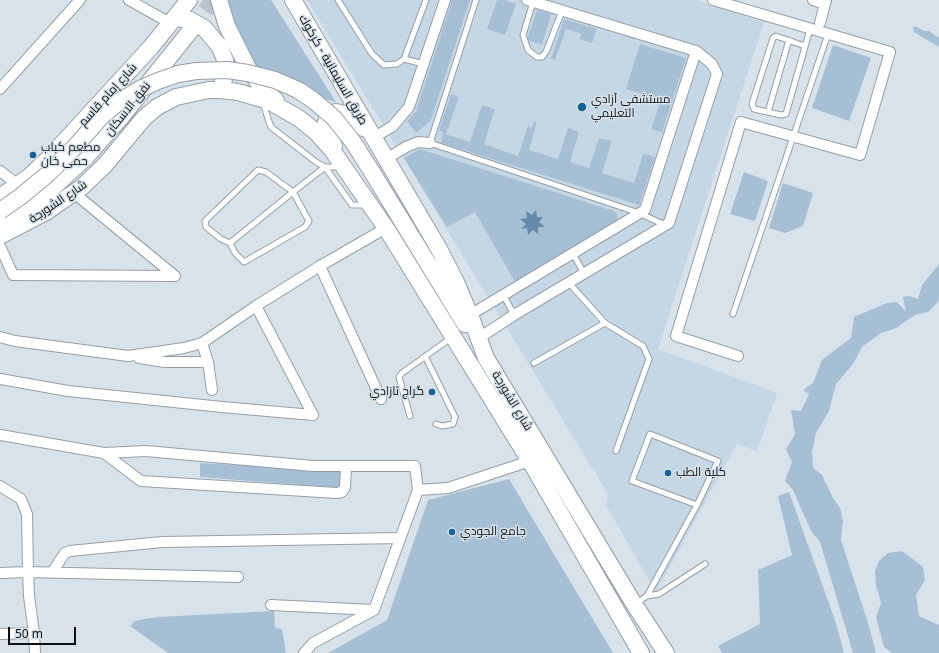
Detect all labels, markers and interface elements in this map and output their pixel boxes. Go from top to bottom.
street label: طريق السليمانية - كركوك [296,12,370,128]
street label: شارع إمام قاسم [76,60,140,130]
street label: نفق الاسكان [102,79,154,139]
place label: مستشفى آزادي التعليمي [591,93,670,121]
marker: مستشفى آزادي التعليمي [576,101,588,113]
place label: مطعم كباب حمى خان [41,141,100,169]
marker: مطعم كباب حمى خان [28,150,38,160]
street label: شارع الشورجة [26,177,90,227]
street label: شارع الشورجة [489,369,535,433]
place label: گراج ئازادي [369,385,424,399]
marker: گراج ئازادي [427,387,437,397]
place label: كلية الطب [676,466,726,480]
marker: كلية الطب [663,468,673,478]
place label: جامع الجودي [460,525,526,539]
marker: جامع الجودي [447,527,457,537]
scale bar [10,619,78,645]
text: 50 m [15,625,43,642]

